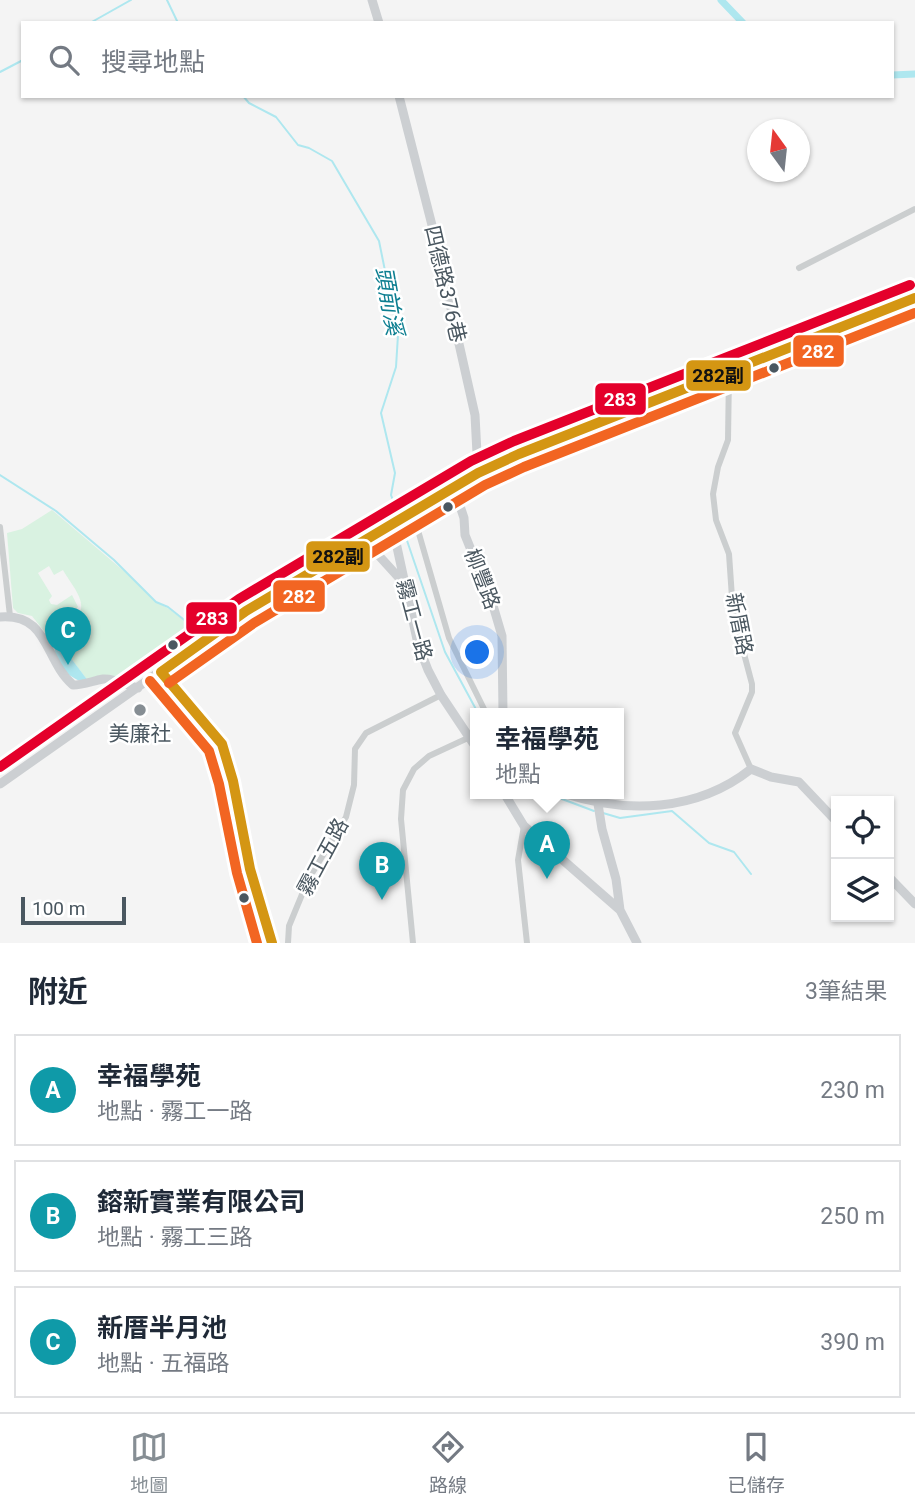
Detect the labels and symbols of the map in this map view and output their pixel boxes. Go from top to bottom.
north arrow [747,119,810,182]
street label: 四德路376巷 [420,223,470,345]
water label: 頭前溪 [370,265,409,340]
line badge: 282 [792,334,845,368]
text: 282 [802,340,834,363]
line badge: 282副 [685,359,752,392]
unlabelled marker [767,361,781,375]
text: 282副 [692,364,744,387]
line badge: 283 [594,382,647,416]
text: 283 [604,388,636,411]
unlabelled marker [441,500,455,514]
line badge: 282副 [305,540,371,573]
text: 282副 [312,545,364,568]
street label: 柳豐路 [460,545,504,613]
street label: 霧工一路 [392,576,436,664]
line badge: 282 [272,579,326,613]
text: 282 [283,585,315,608]
street label: 新厝路 [721,591,757,657]
line badge: 283 [185,601,238,635]
pin: C [45,607,91,665]
text: 283 [196,607,228,630]
your location [460,635,494,669]
unlabelled marker [166,638,180,652]
marker: 美廉社 [132,702,148,718]
place label: 美廉社 [109,722,172,746]
street label: 霧工五路 [293,814,353,900]
pin: A [524,821,570,879]
pin: B [359,842,405,900]
unlabelled marker [237,891,251,905]
scale bar [21,894,126,926]

